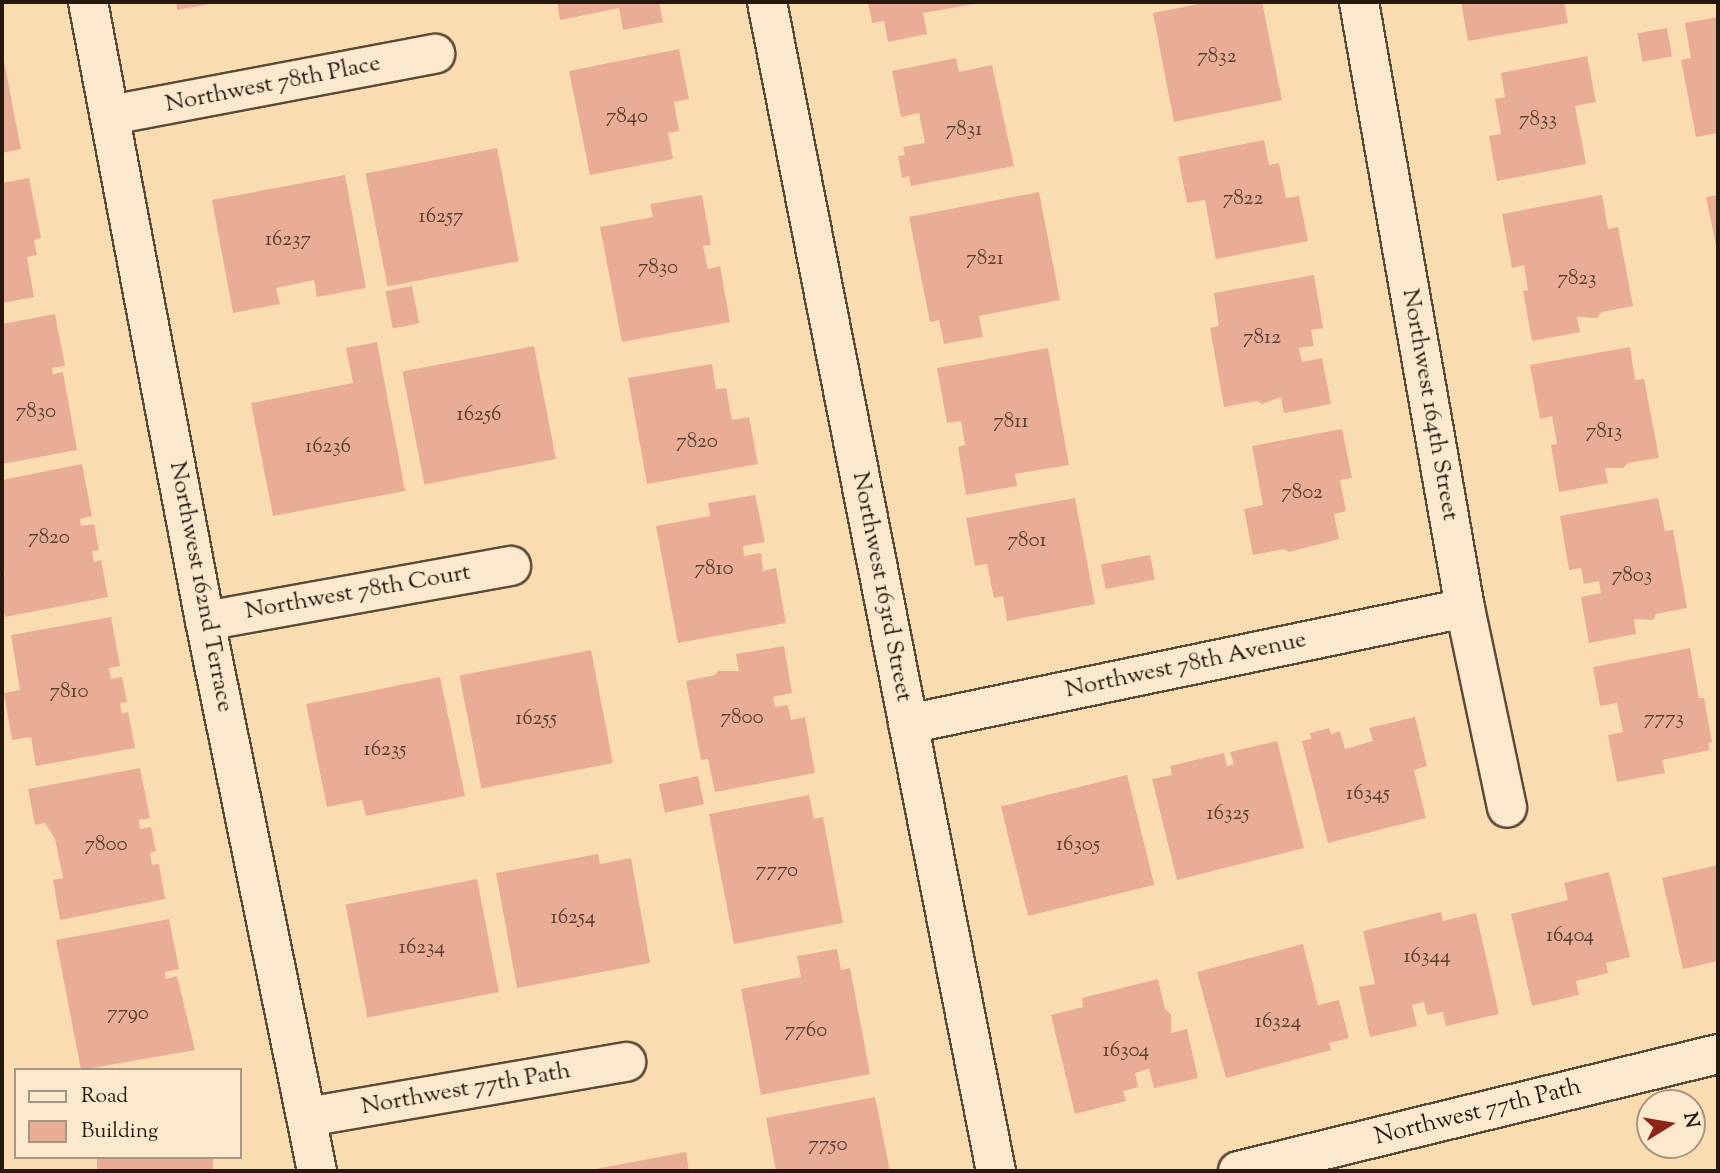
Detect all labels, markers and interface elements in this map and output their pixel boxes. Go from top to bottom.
house number: 7832 [1197,44,1237,70]
street label: Northwest 78th Place [163,50,383,120]
house number: 7840 [606,104,648,130]
house number: 7833 [1519,107,1557,133]
house number: 7831 [946,117,982,143]
house number: 7822 [1223,186,1263,212]
house number: 16257 [419,204,463,230]
house number: 16237 [265,227,311,253]
house number: 7821 [966,246,1004,272]
house number: 7830 [638,255,678,281]
house number: 7823 [1557,266,1597,292]
street label: Northwest 164th Street [1394,287,1464,523]
house number: 7812 [1243,325,1281,351]
house number: 7830 [16,399,56,425]
house number: 16256 [457,402,501,428]
house number: 7811 [993,409,1029,435]
house number: 7813 [1586,419,1622,445]
house number: 7820 [676,429,718,455]
house number: 16236 [305,434,351,460]
street label: Northwest 162nd Terrace [162,459,238,715]
street label: Northwest 163rd Street [845,470,917,704]
house number: 7802 [1281,480,1323,506]
house number: 7820 [28,525,70,551]
house number: 7801 [1007,528,1047,554]
house number: 7810 [694,556,734,582]
street label: Northwest 78th Court [243,559,473,627]
house number: 7803 [1612,563,1652,589]
street label: Northwest 78th Avenue [1063,626,1309,706]
house number: 7810 [49,679,89,705]
house number: 7800 [720,705,764,731]
house number: 16255 [515,706,557,732]
house number: 7773 [1644,706,1684,732]
house number: 16235 [364,737,406,763]
house number: 16345 [1346,781,1390,807]
house number: 16325 [1206,801,1250,827]
house number: 7800 [84,832,128,858]
house number: 16305 [1056,832,1100,858]
house number: 7770 [756,858,798,884]
house number: 16254 [551,905,595,931]
house number: 16404 [1546,923,1594,949]
house number: 16234 [399,935,445,961]
house number: 16344 [1403,944,1451,970]
house number: 7790 [107,1001,149,1027]
house number: 16324 [1255,1009,1301,1035]
house number: 7760 [785,1018,827,1044]
house number: 16304 [1103,1038,1149,1064]
street label: Northwest 77th Path [359,1057,573,1123]
legend [14,1068,242,1159]
street label: Northwest 77th Path [1372,1073,1584,1153]
text: Road [81,1082,128,1112]
north arrow [1636,1089,1706,1159]
text: N [1675,1110,1705,1130]
text: Building [81,1117,158,1147]
house number: 7750 [808,1132,848,1158]

